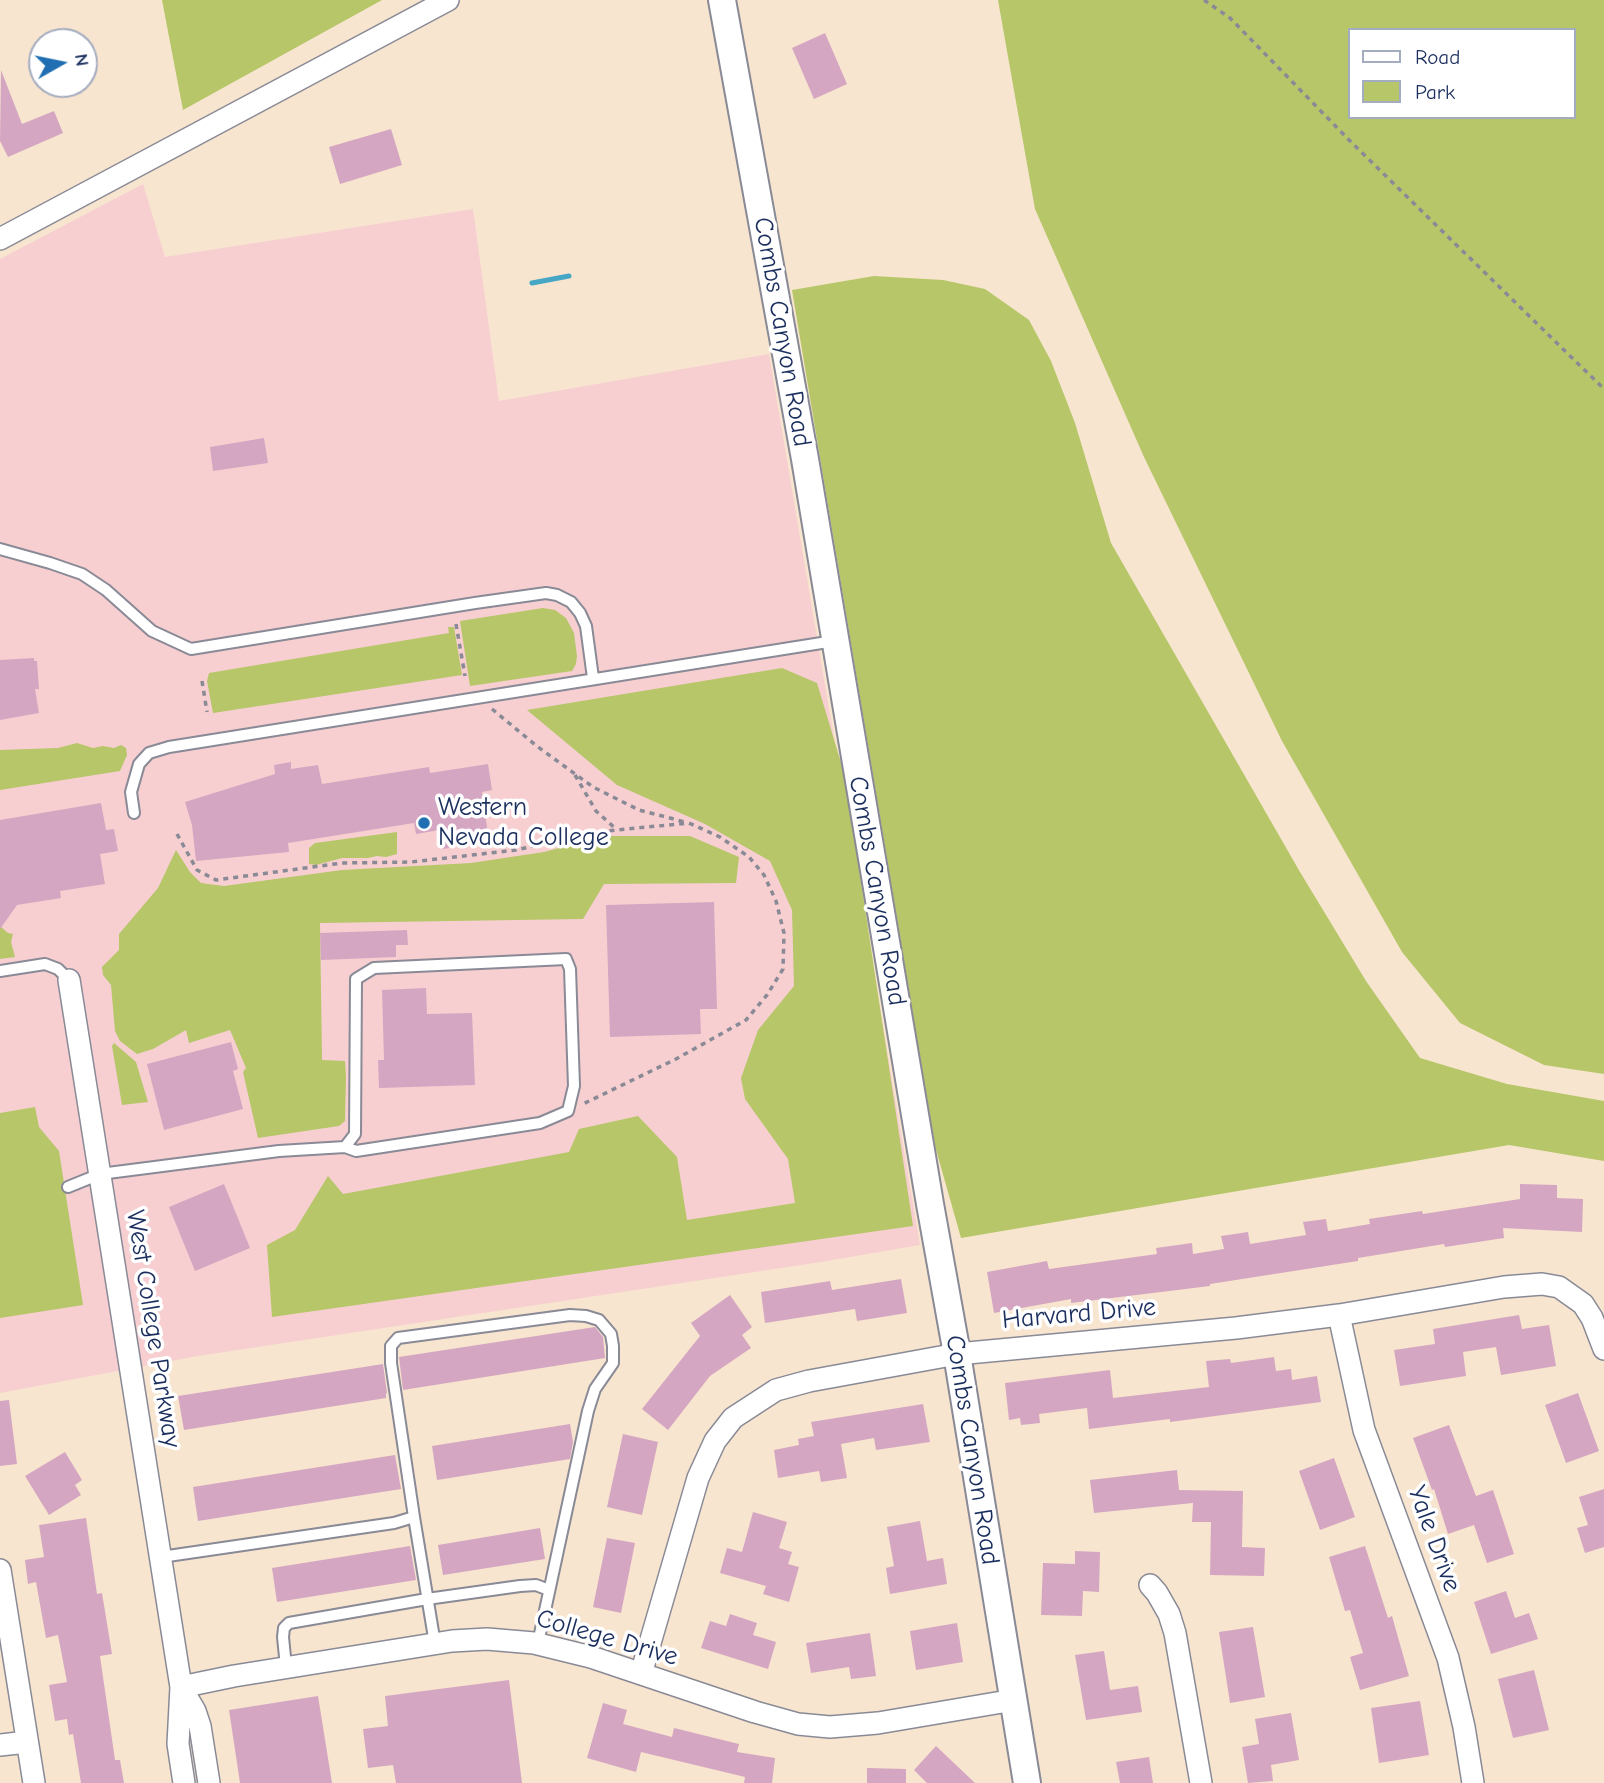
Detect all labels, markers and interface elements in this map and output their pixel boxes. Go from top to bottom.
north arrow [28,28,98,98]
legend [1348,28,1576,119]
text: Road [1415,45,1460,69]
text: N [70,52,94,68]
text: Park [1415,80,1455,104]
street label: Combs Canyon Road [746,215,818,449]
street label: Combs Canyon Road [841,774,913,1008]
place label: Western Nevada College [438,792,609,854]
marker: Western Nevada College [416,815,432,831]
street label: West College Parkway [119,1208,187,1450]
street label: Harvard Drive [1001,1292,1157,1336]
street label: Combs Canyon Road [938,1333,1006,1567]
street label: Yale Drive [1400,1482,1468,1596]
street label: College Drive [533,1603,681,1673]

